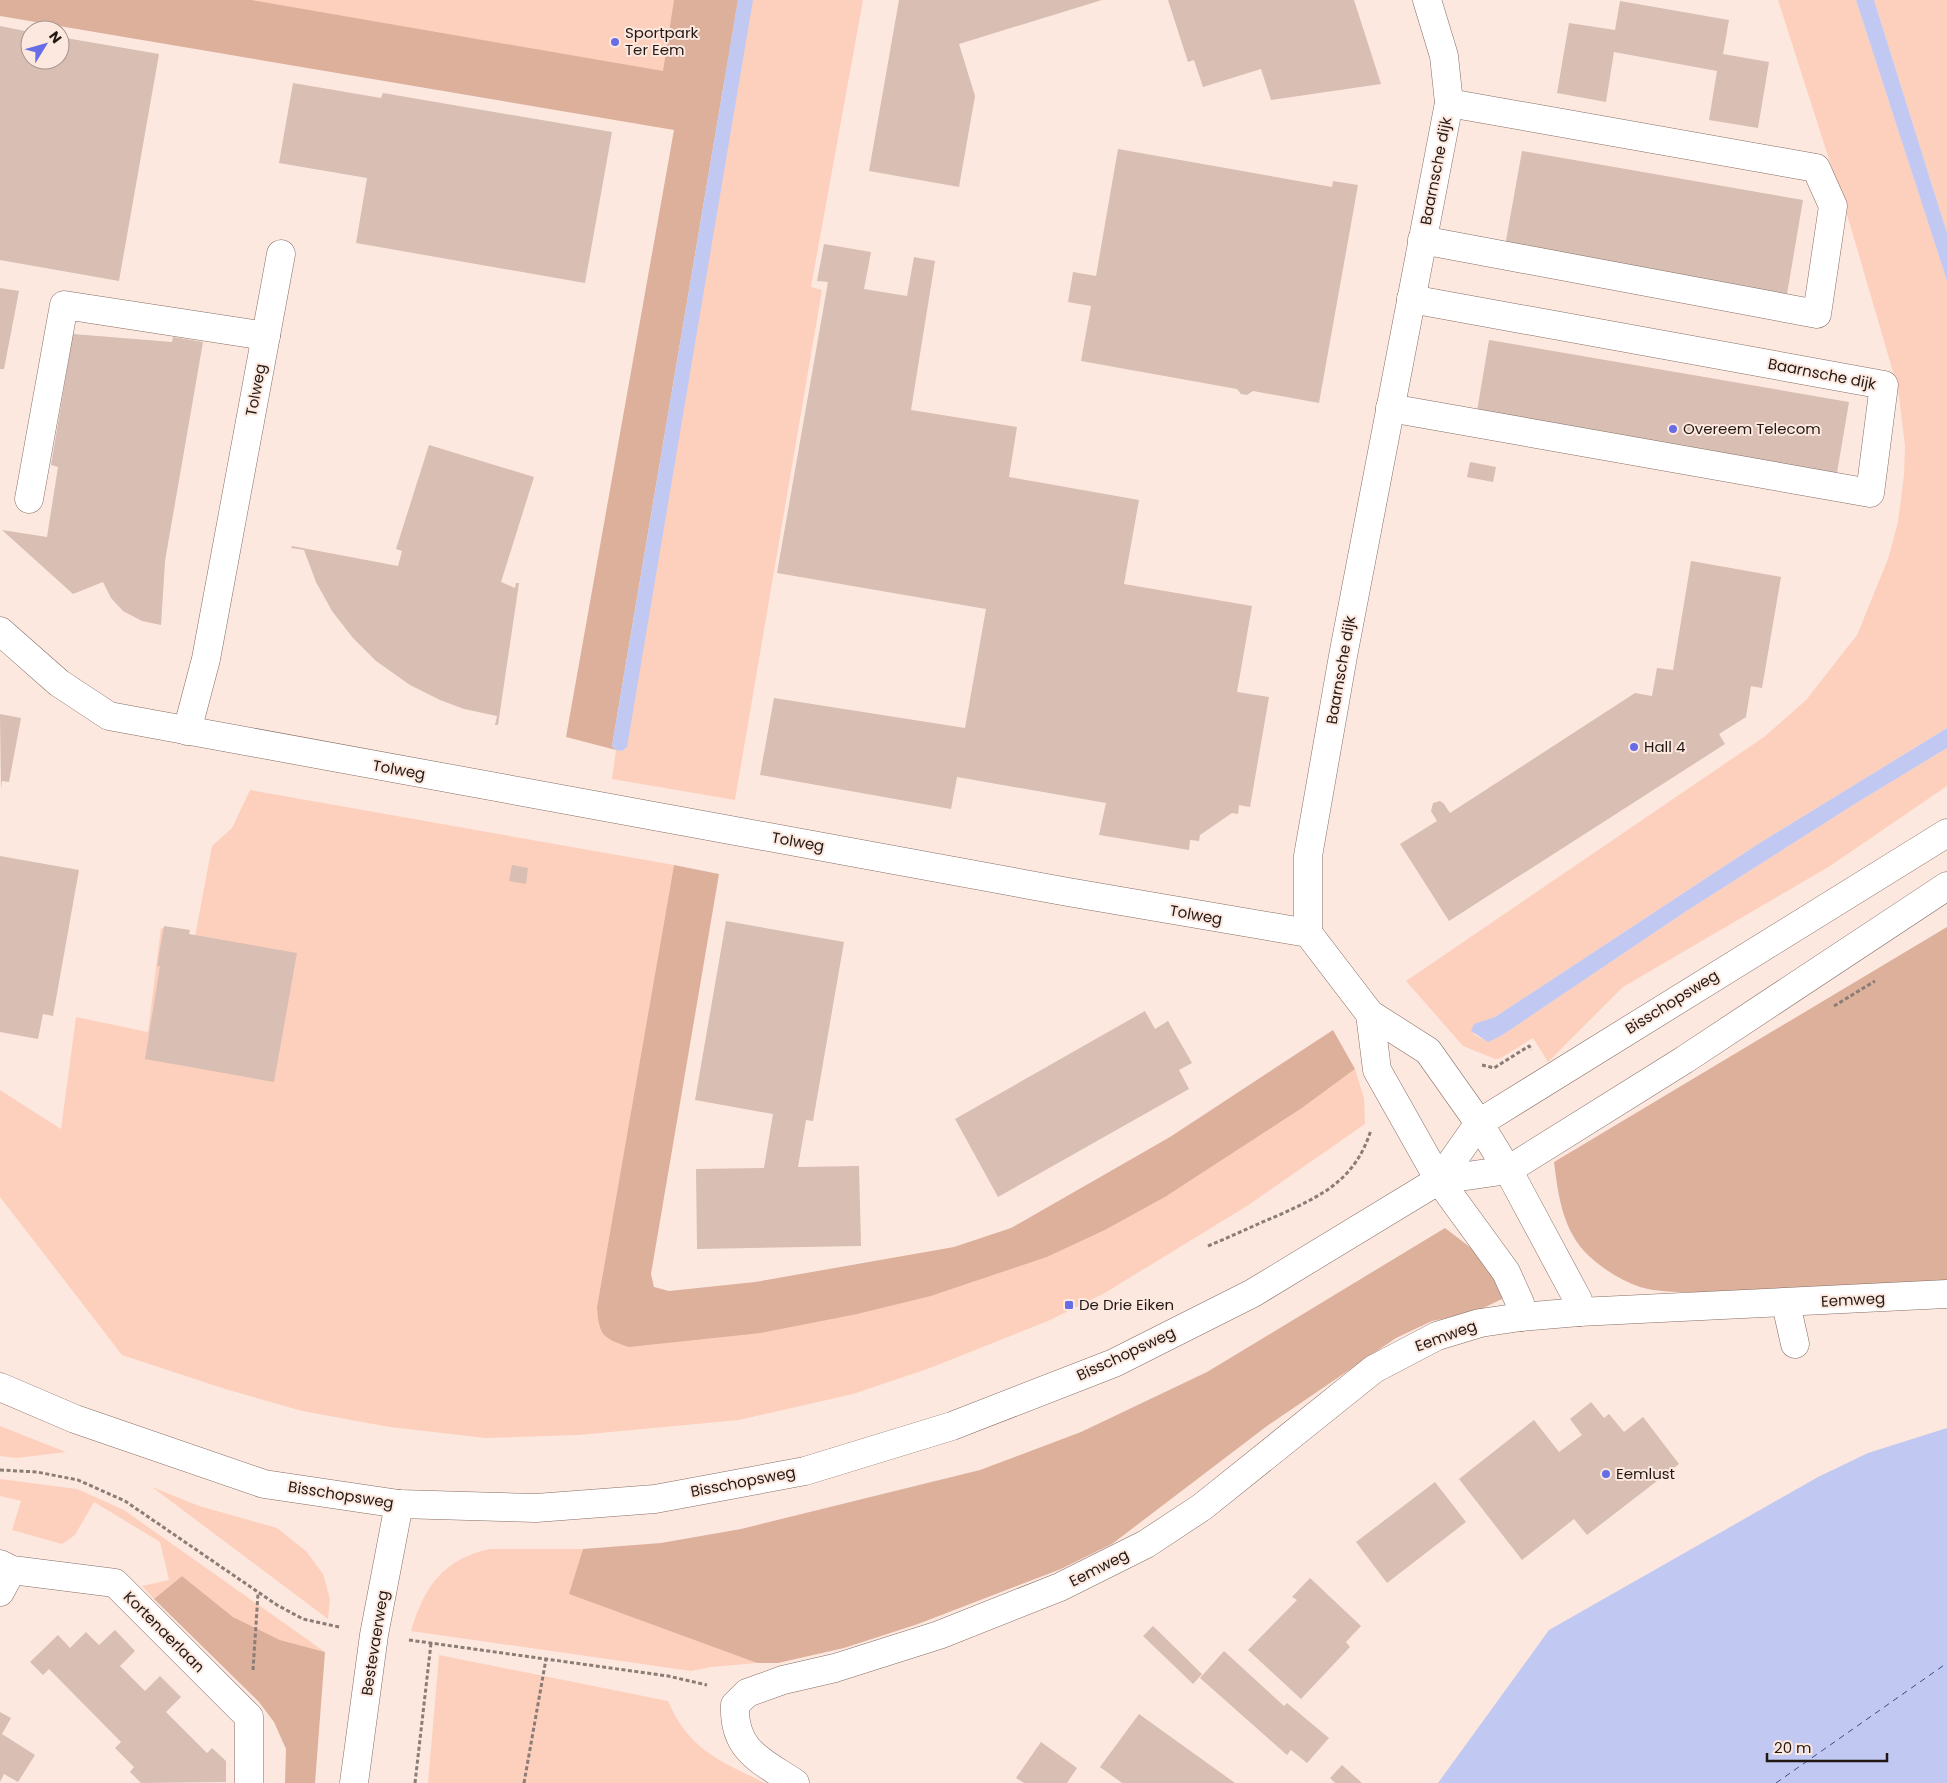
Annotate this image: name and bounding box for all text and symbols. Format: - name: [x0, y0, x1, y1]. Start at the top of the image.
- north arrow: [20, 20, 70, 70]
- place label: Sportpark Ter Eem: [625, 22, 698, 60]
- text: N: [44, 27, 67, 47]
- marker: Sportpark Ter Eem: [609, 36, 621, 48]
- street label: Baarnsche dijk: [1415, 115, 1456, 227]
- street label: Baarnsche dijk: [1766, 353, 1878, 394]
- street label: Tolweg: [240, 362, 271, 418]
- place label: Overeem Telecom: [1683, 418, 1821, 439]
- marker: Overeem Telecom: [1667, 423, 1679, 435]
- street label: Baarnsche dijk: [1321, 614, 1360, 726]
- place label: Hall 4: [1644, 736, 1685, 757]
- marker: Hall 4: [1628, 741, 1640, 753]
- street label: Tolweg: [371, 755, 427, 784]
- street label: Tolweg: [770, 827, 826, 856]
- street label: Tolweg: [1168, 900, 1224, 929]
- street label: Bisschopsweg: [1621, 964, 1722, 1039]
- street label: Eemweg: [1820, 1287, 1886, 1312]
- place label: De Drie Eiken: [1079, 1294, 1174, 1315]
- marker: De Drie Eiken: [1063, 1299, 1075, 1311]
- street label: Eemweg: [1412, 1315, 1480, 1356]
- street label: Bisschopsweg: [1073, 1322, 1179, 1386]
- street label: Bisschopsweg: [689, 1461, 797, 1502]
- place label: Eemlust: [1616, 1463, 1675, 1484]
- marker: Eemlust: [1600, 1468, 1612, 1480]
- street label: Bisschopsweg: [287, 1476, 395, 1513]
- street label: Eemweg: [1065, 1544, 1132, 1591]
- street label: Kortenaerlaan: [119, 1586, 210, 1677]
- street label: Bestevaerweg: [356, 1589, 393, 1697]
- scale bar: [1767, 1730, 1887, 1762]
- text: 20 m: [1774, 1737, 1812, 1758]

